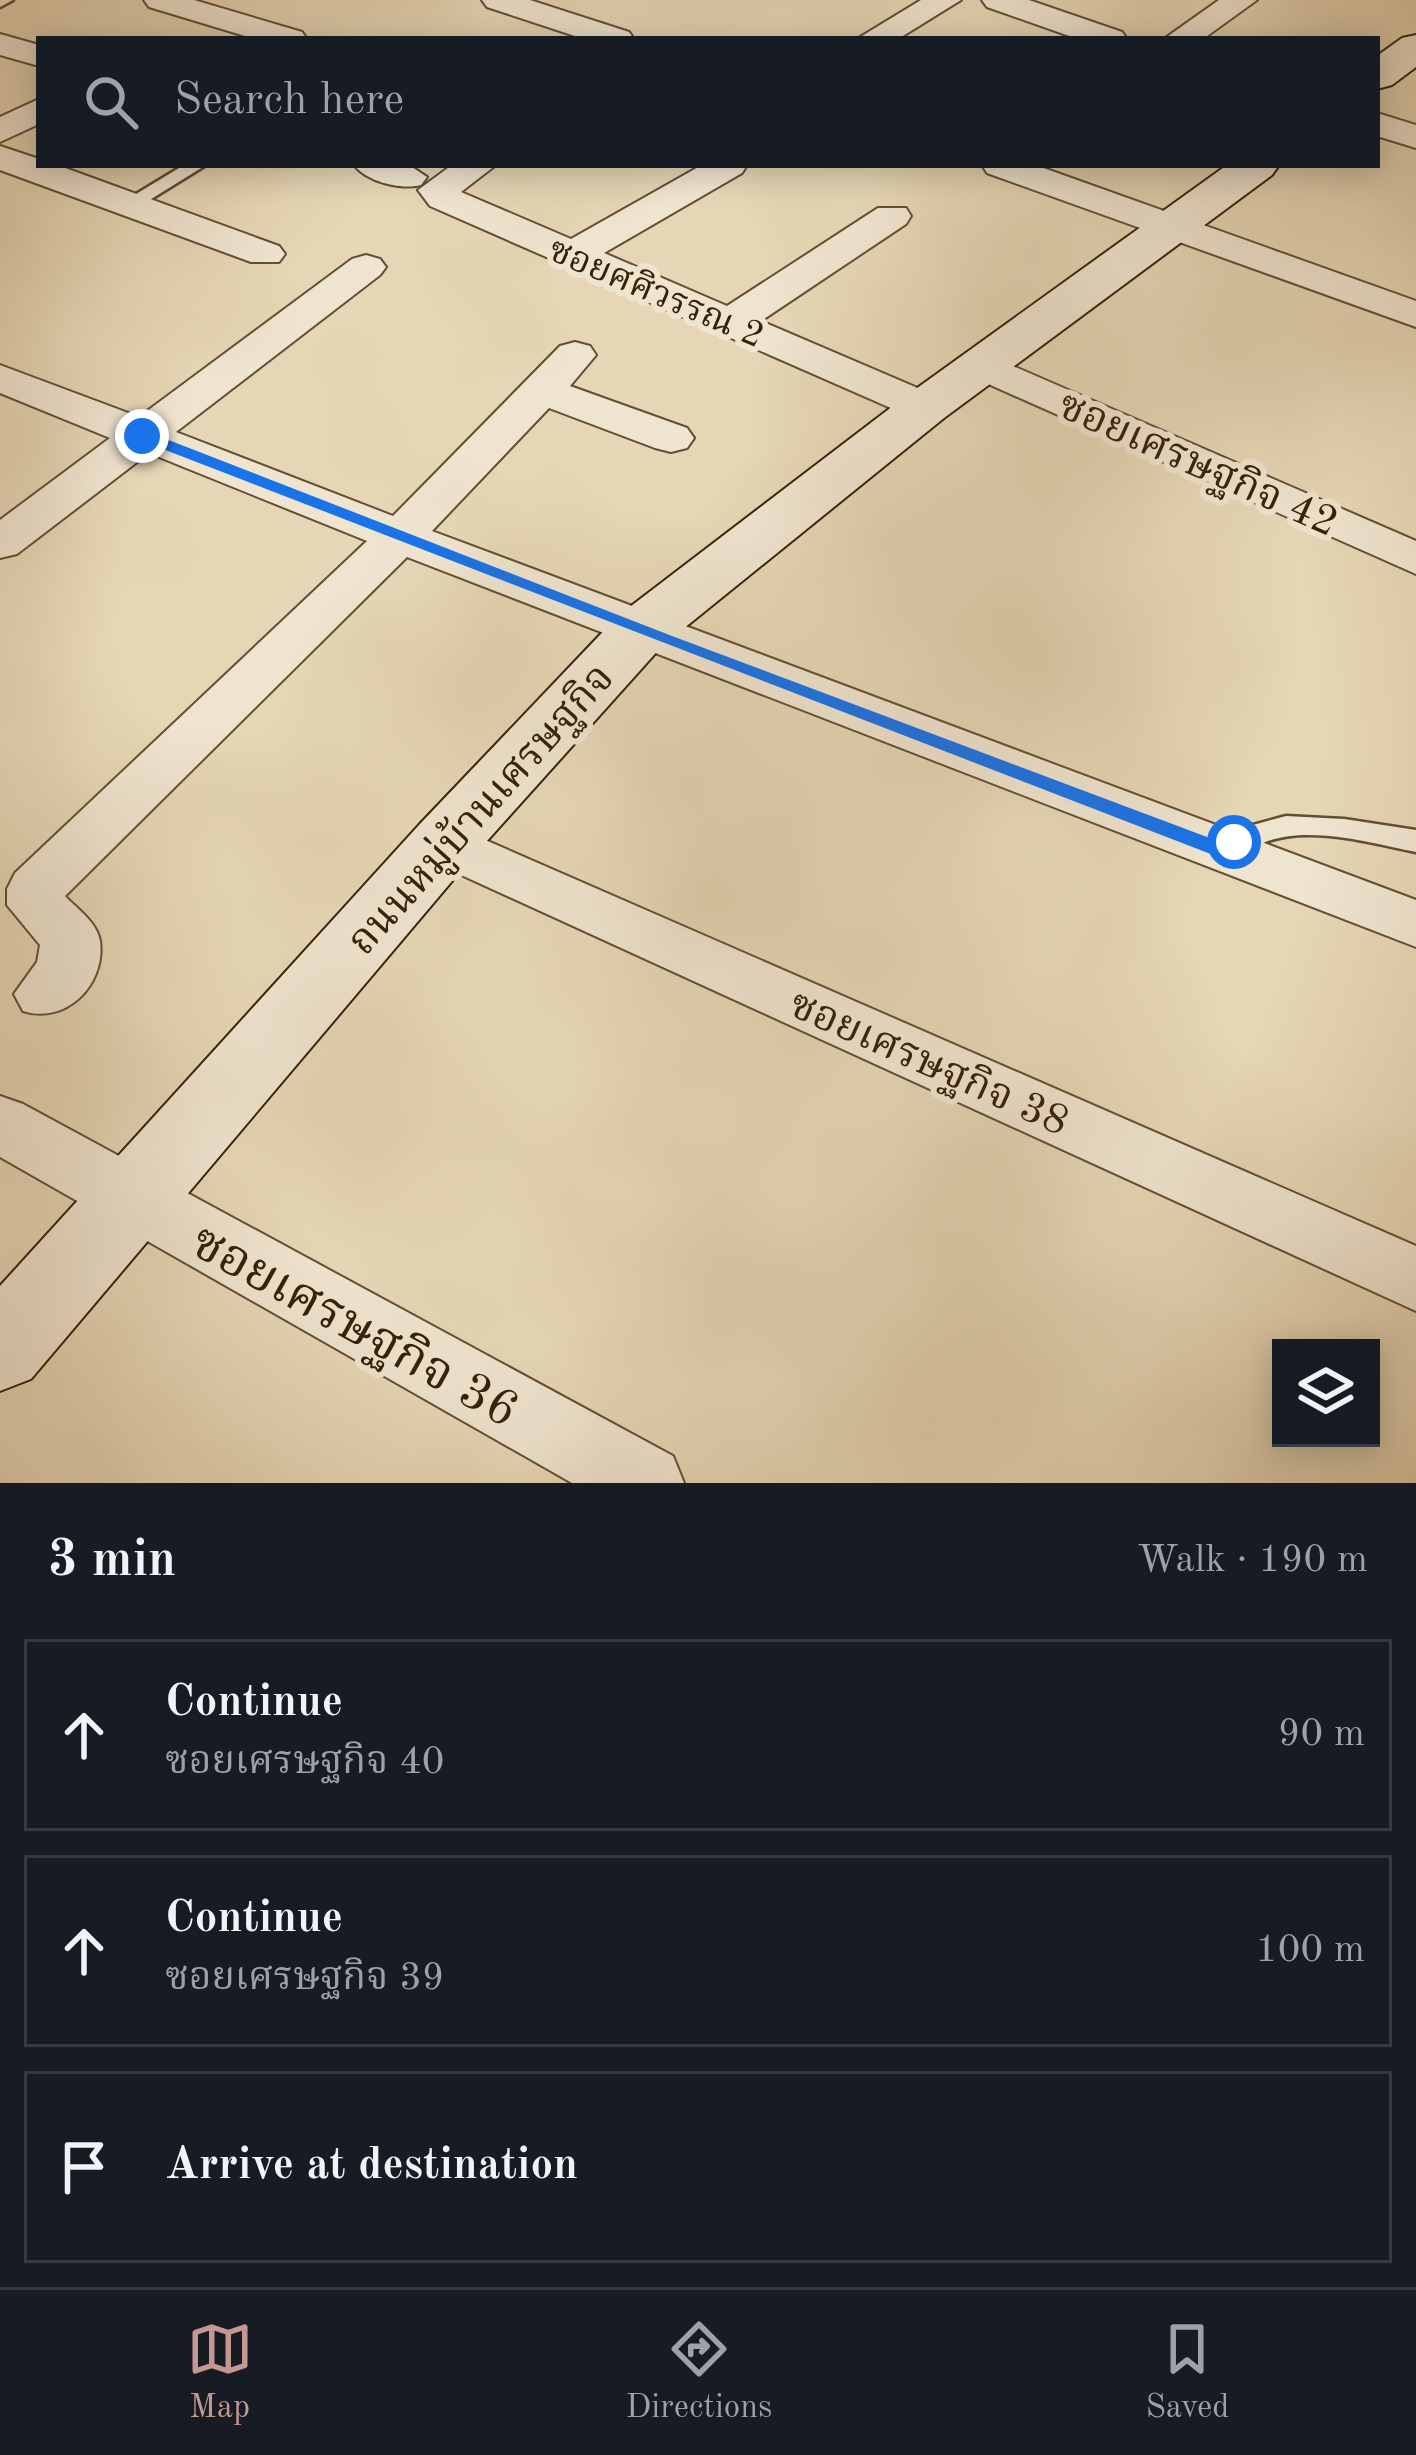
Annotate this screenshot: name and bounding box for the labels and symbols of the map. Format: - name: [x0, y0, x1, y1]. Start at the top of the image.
- street label: ซอยศศิวรรณ 2: [543, 231, 769, 356]
- street label: ซอยเศรษฐกิจ 42: [1051, 383, 1344, 548]
- route end: [115, 409, 169, 463]
- street label: ถนนหมู่บ้านเศรษฐกิจ: [337, 654, 625, 966]
- route start: [1207, 815, 1261, 869]
- street label: ซอยเศรษฐกิจ 38: [782, 982, 1075, 1147]
- street label: ซอยเศรษฐกิจ 36: [181, 1214, 527, 1441]

